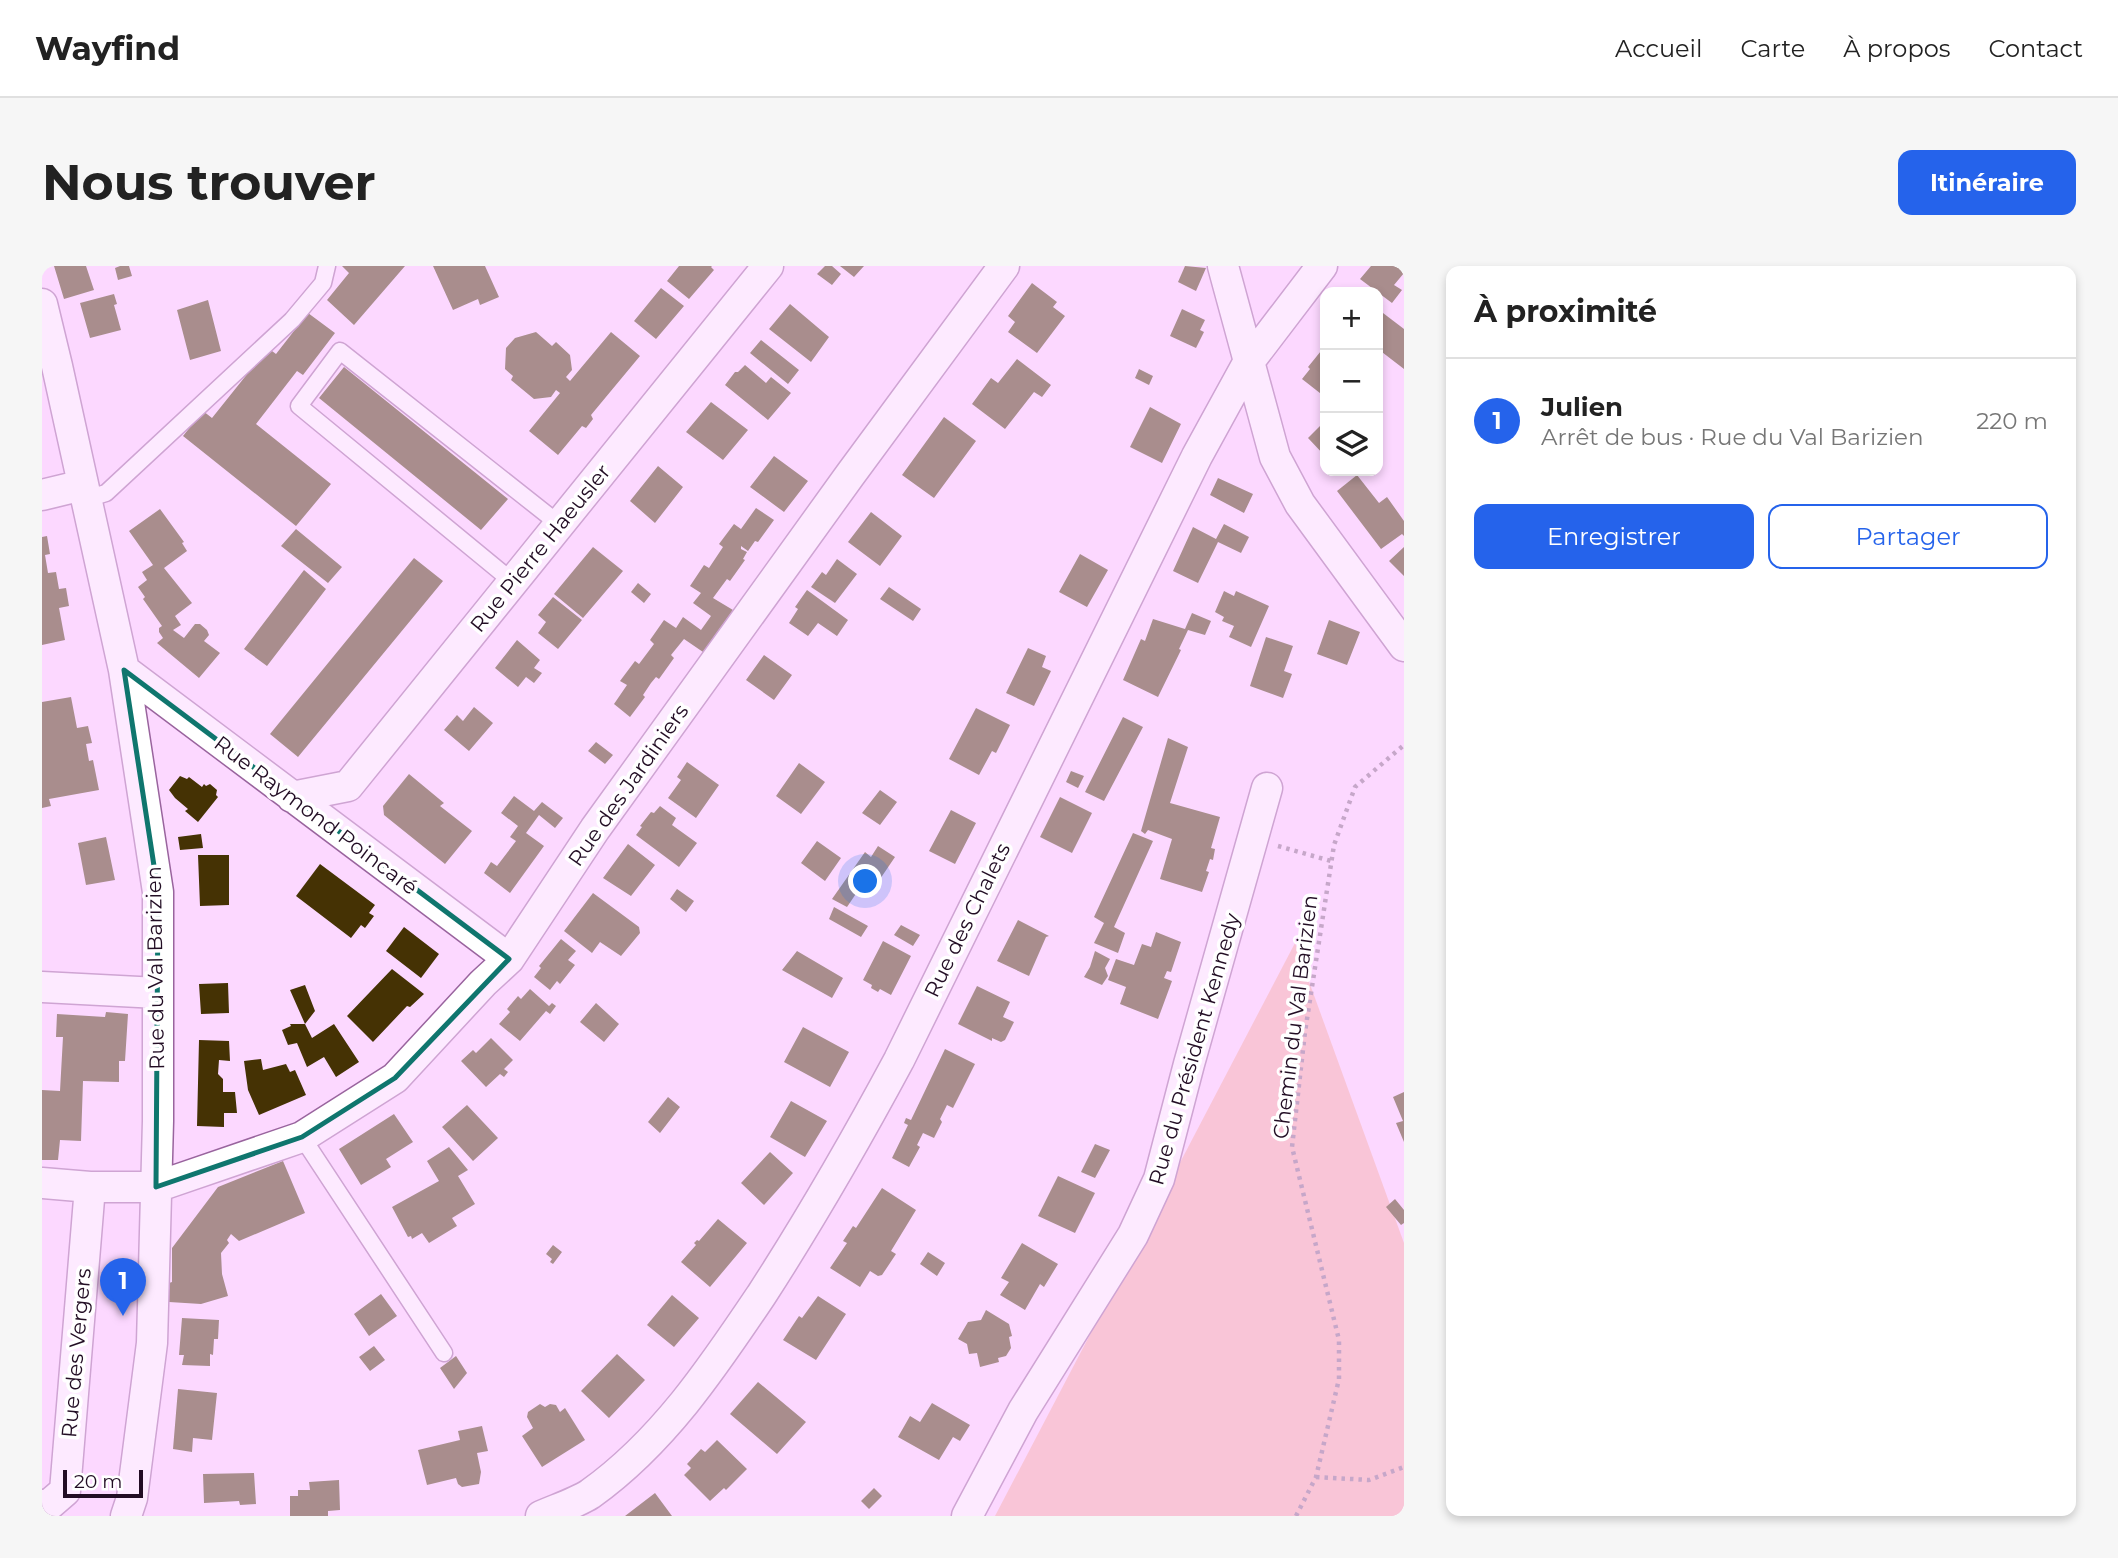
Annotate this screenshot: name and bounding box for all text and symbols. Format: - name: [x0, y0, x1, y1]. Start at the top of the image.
- text: Wayfind: [35, 28, 180, 68]
- text: Accueil: [1615, 34, 1702, 63]
- text: Carte: [1740, 34, 1805, 63]
- text: À propos: [1843, 34, 1950, 63]
- text: Contact: [1988, 34, 2083, 63]
- button: Itinéraire: [1898, 150, 2076, 215]
- text: Nous trouver: [42, 153, 376, 212]
- map controls: [1320, 287, 1383, 476]
- button: +: [1320, 287, 1383, 350]
- text: À proximité: [1474, 293, 1657, 330]
- button: −: [1320, 350, 1383, 413]
- text: Julien: [1541, 391, 1623, 423]
- text: 1: [1492, 407, 1502, 435]
- text: 220 m: [1976, 407, 2048, 435]
- button: layers: [1320, 413, 1383, 476]
- text: Arrêt de bus · Rue du Val Barizien: [1541, 423, 1924, 451]
- street label: Rue Pierre Haeusler: [465, 459, 615, 637]
- button: Enregistrer: [1474, 504, 1754, 569]
- button: Partager: [1768, 504, 2048, 569]
- street label: Rue des Jardiniers: [563, 699, 693, 871]
- street label: Rue Raymond Poincaré: [209, 730, 423, 900]
- street label: Rue des Chalets: [919, 839, 1015, 1001]
- your location: [848, 864, 882, 898]
- street label: Rue du Val Barizien: [141, 866, 169, 1070]
- street label: Chemin du Val Barizien: [1268, 894, 1322, 1140]
- street label: Rue du Président Kennedy: [1143, 910, 1245, 1188]
- pin: 1: [100, 1258, 146, 1316]
- street label: Rue des Vergers: [56, 1267, 96, 1439]
- scale bar: [63, 1467, 144, 1499]
- text: 20 m: [74, 1470, 122, 1493]

